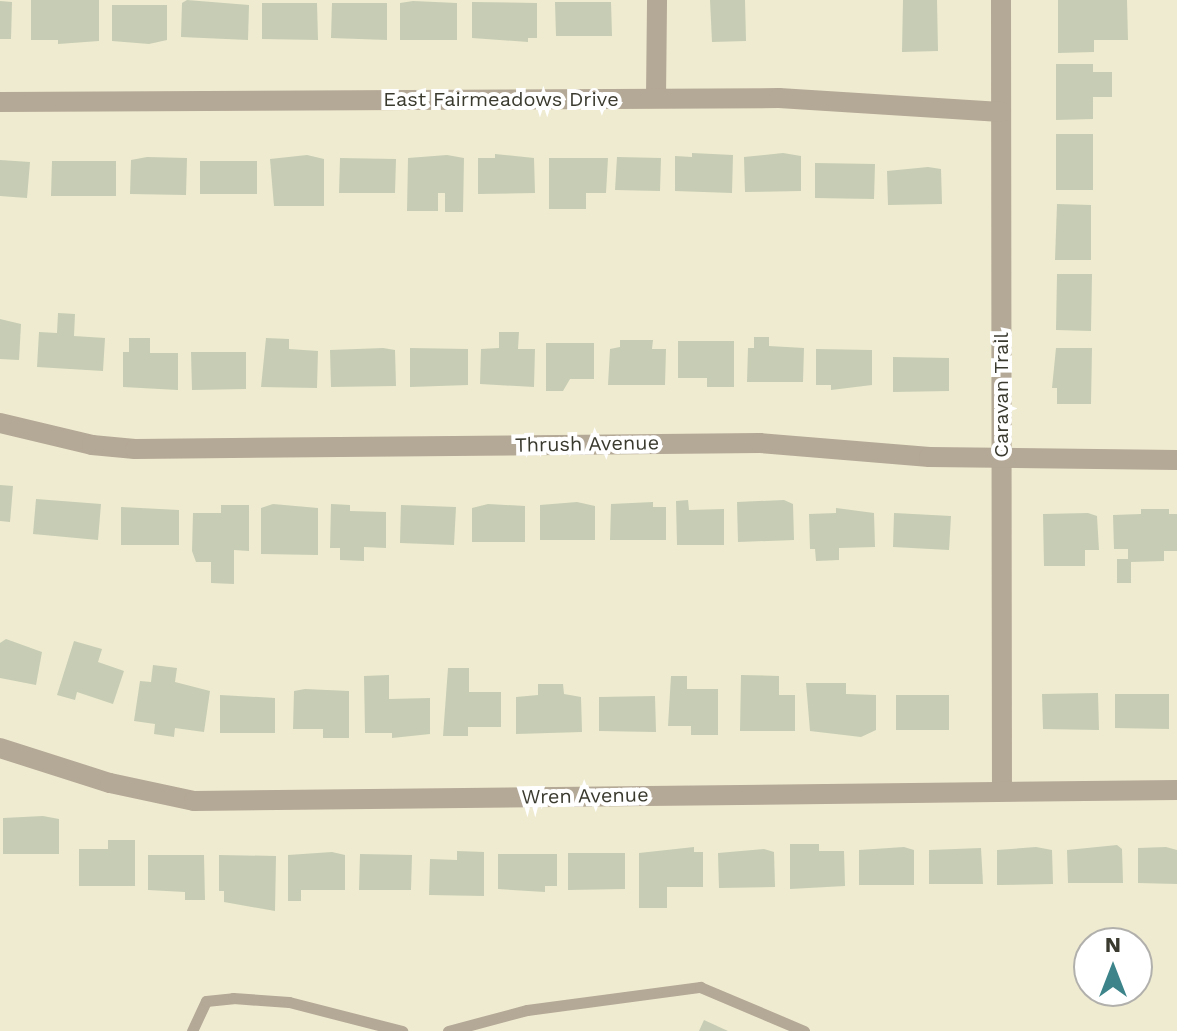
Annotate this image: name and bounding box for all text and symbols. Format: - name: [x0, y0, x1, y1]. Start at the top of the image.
- street label: East Fairmeadows Drive: [383, 87, 619, 111]
- street label: Caravan Trail: [989, 332, 1013, 458]
- street label: Thrush Avenue: [514, 431, 660, 457]
- street label: Wren Avenue: [521, 783, 649, 809]
- north arrow: [1073, 927, 1153, 1007]
- text: N: [1105, 932, 1121, 957]

